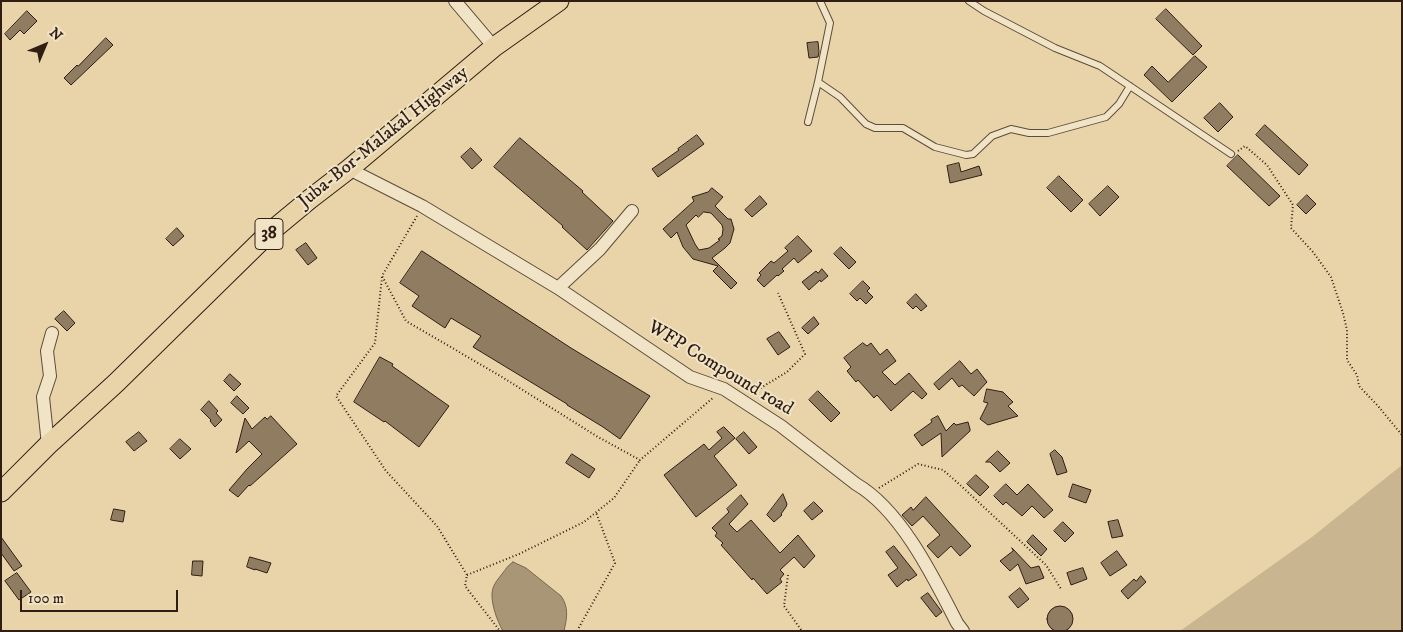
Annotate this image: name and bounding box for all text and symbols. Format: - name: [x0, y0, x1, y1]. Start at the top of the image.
- north arrow: [20, 20, 70, 70]
- text: N: [45, 24, 66, 45]
- street label: Juba-Bor-Malakal Highway: [294, 62, 474, 214]
- road number: 38: [255, 218, 283, 250]
- street label: WFP Compound road: [643, 317, 797, 421]
- scale bar: [22, 580, 180, 612]
- text: 100 m: [28, 589, 64, 608]

